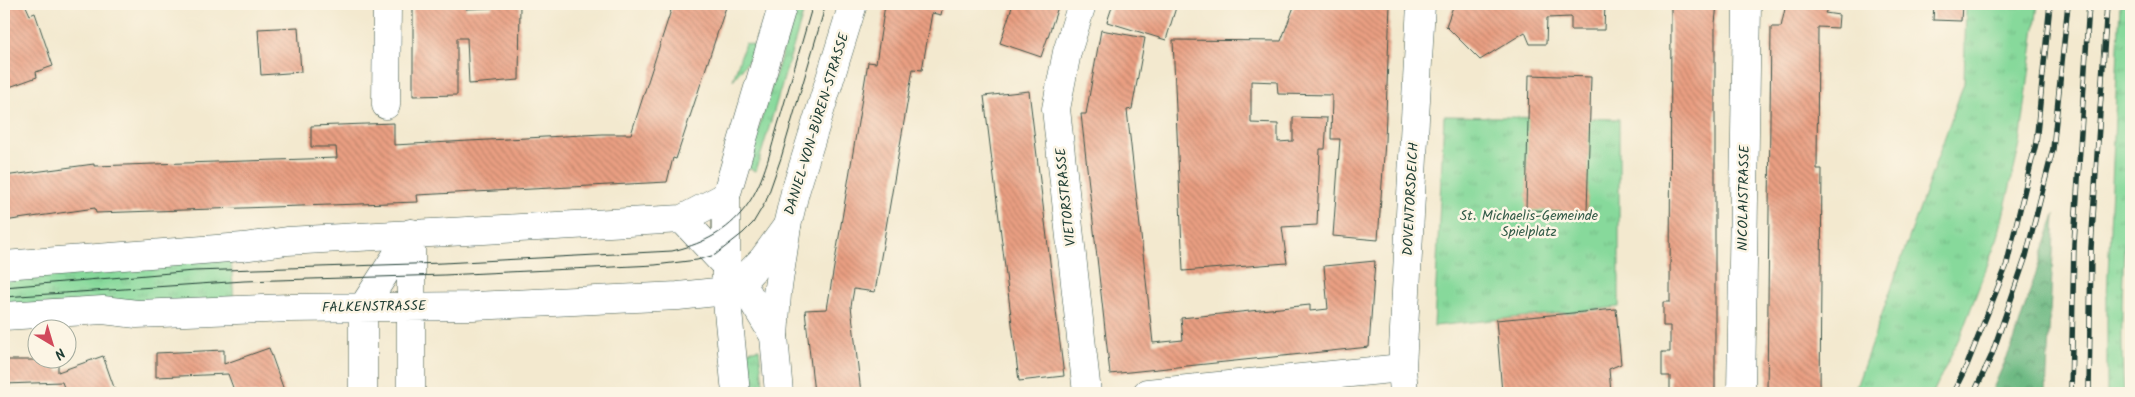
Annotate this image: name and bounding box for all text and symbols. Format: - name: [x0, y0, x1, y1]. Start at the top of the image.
- street label: DANIEL-VON-BÜREN-STRASSE: [779, 29, 855, 218]
- street label: DOVENTORSDEICH: [1397, 142, 1425, 256]
- street label: NICOLAISTRASSE: [1732, 144, 1756, 251]
- street label: VIETORSTRASSE: [1050, 146, 1082, 247]
- park label: St. Michaelis-Gemeinde Spielplatz: [1460, 205, 1599, 243]
- street label: FALKENSTRASSE: [322, 295, 427, 319]
- north arrow: [28, 320, 78, 370]
- text: N: [49, 342, 70, 365]

